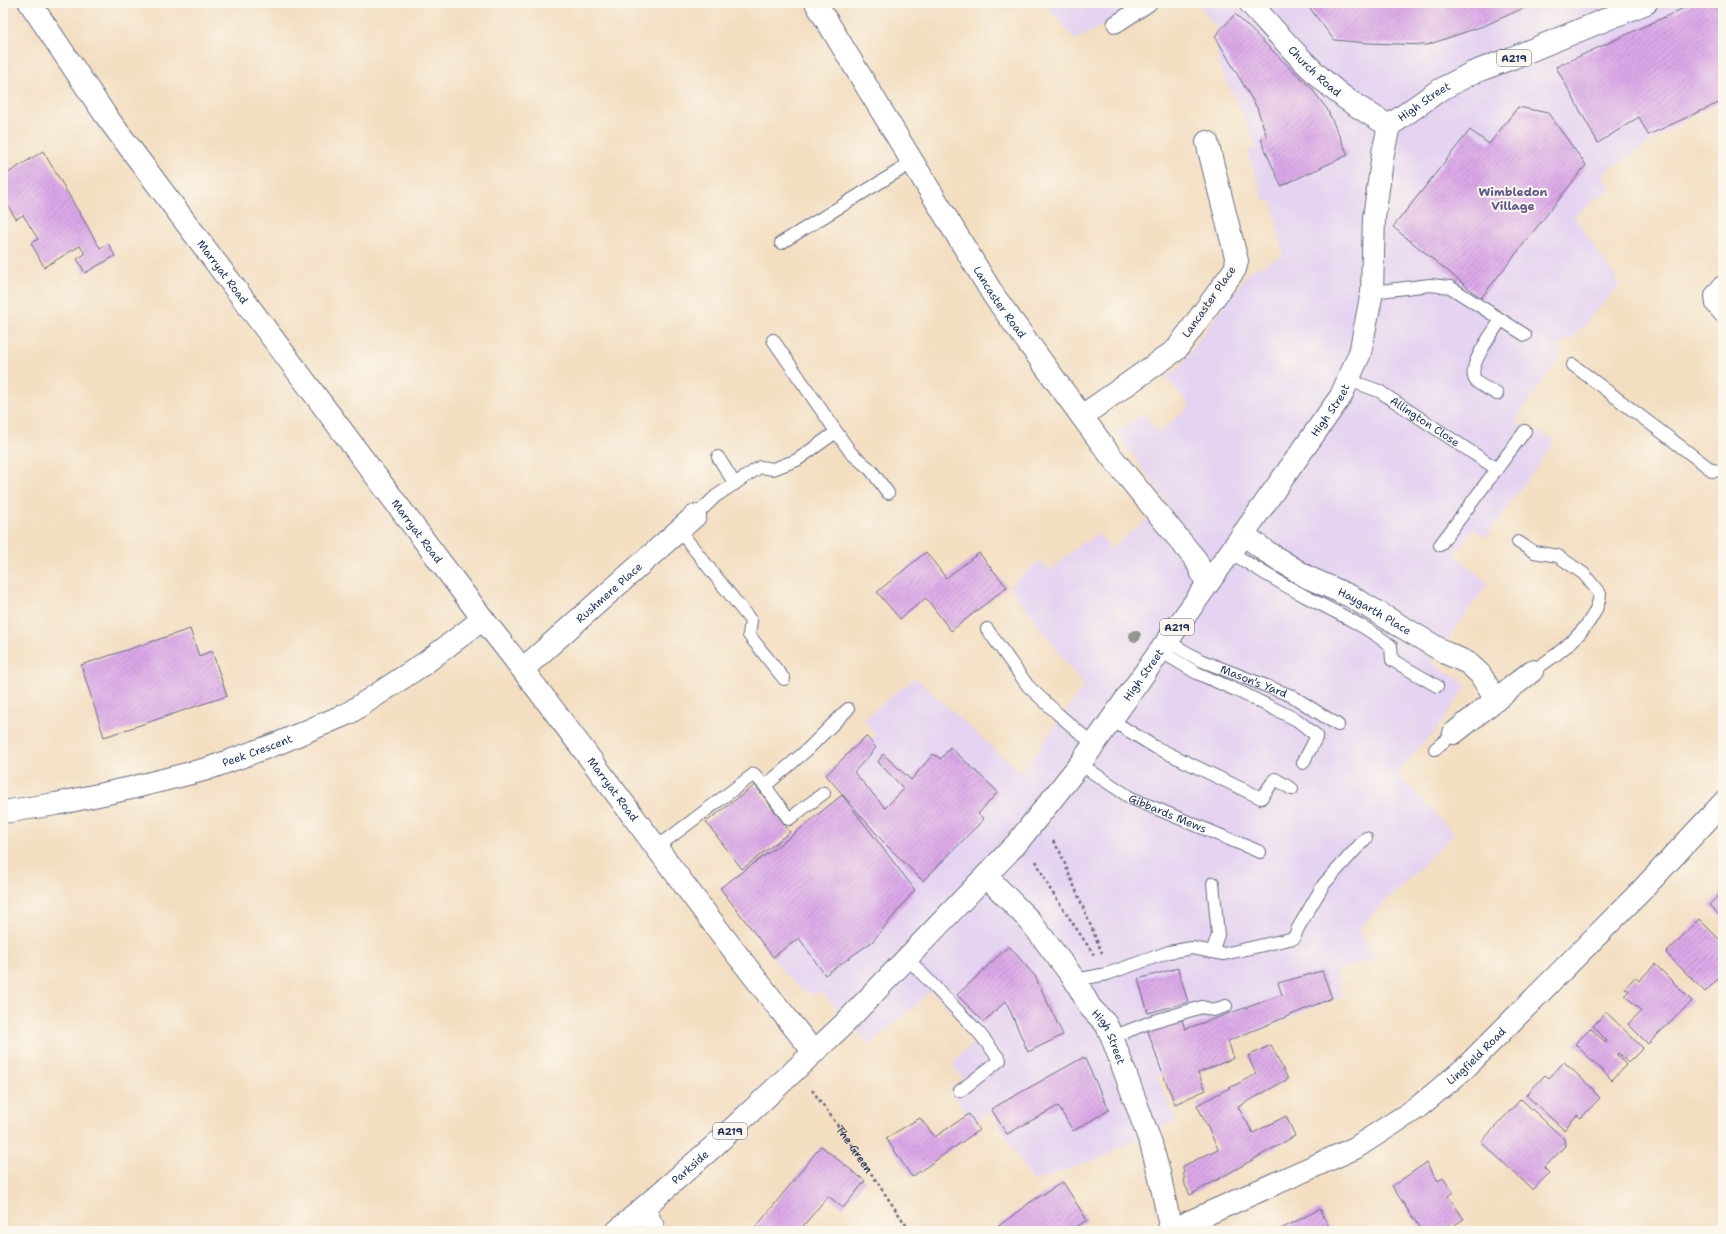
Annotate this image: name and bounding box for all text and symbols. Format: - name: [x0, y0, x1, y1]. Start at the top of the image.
- street label: Church Road: [1285, 42, 1344, 100]
- road number: A219: [1497, 50, 1531, 66]
- street label: High Street: [1395, 78, 1453, 125]
- district label: Wimbledon Village: [1479, 184, 1547, 214]
- street label: Marryat Road: [194, 237, 252, 307]
- street label: Lancaster Road: [970, 263, 1030, 341]
- street label: Lancaster Place: [1179, 263, 1239, 341]
- street label: High Street: [1307, 381, 1353, 440]
- street label: Allington Close: [1387, 393, 1463, 450]
- street label: Marryat Road: [388, 496, 446, 566]
- street label: Rushmere Place: [573, 559, 645, 626]
- street label: Haygarth Place: [1336, 584, 1414, 638]
- road number: A219: [1160, 619, 1194, 635]
- street label: High Street: [1120, 646, 1167, 704]
- street label: Mason's Yard: [1218, 661, 1290, 701]
- street label: Peek Crescent: [220, 731, 295, 770]
- street label: Marryat Road: [584, 754, 642, 824]
- street label: Gibbards Mews: [1126, 790, 1209, 836]
- street label: High Street: [1088, 1006, 1129, 1067]
- street label: Lingfield Road: [1443, 1024, 1509, 1088]
- street label: The Green: [833, 1122, 877, 1176]
- road number: A219: [713, 1123, 747, 1139]
- street label: Parkside: [668, 1147, 712, 1187]

